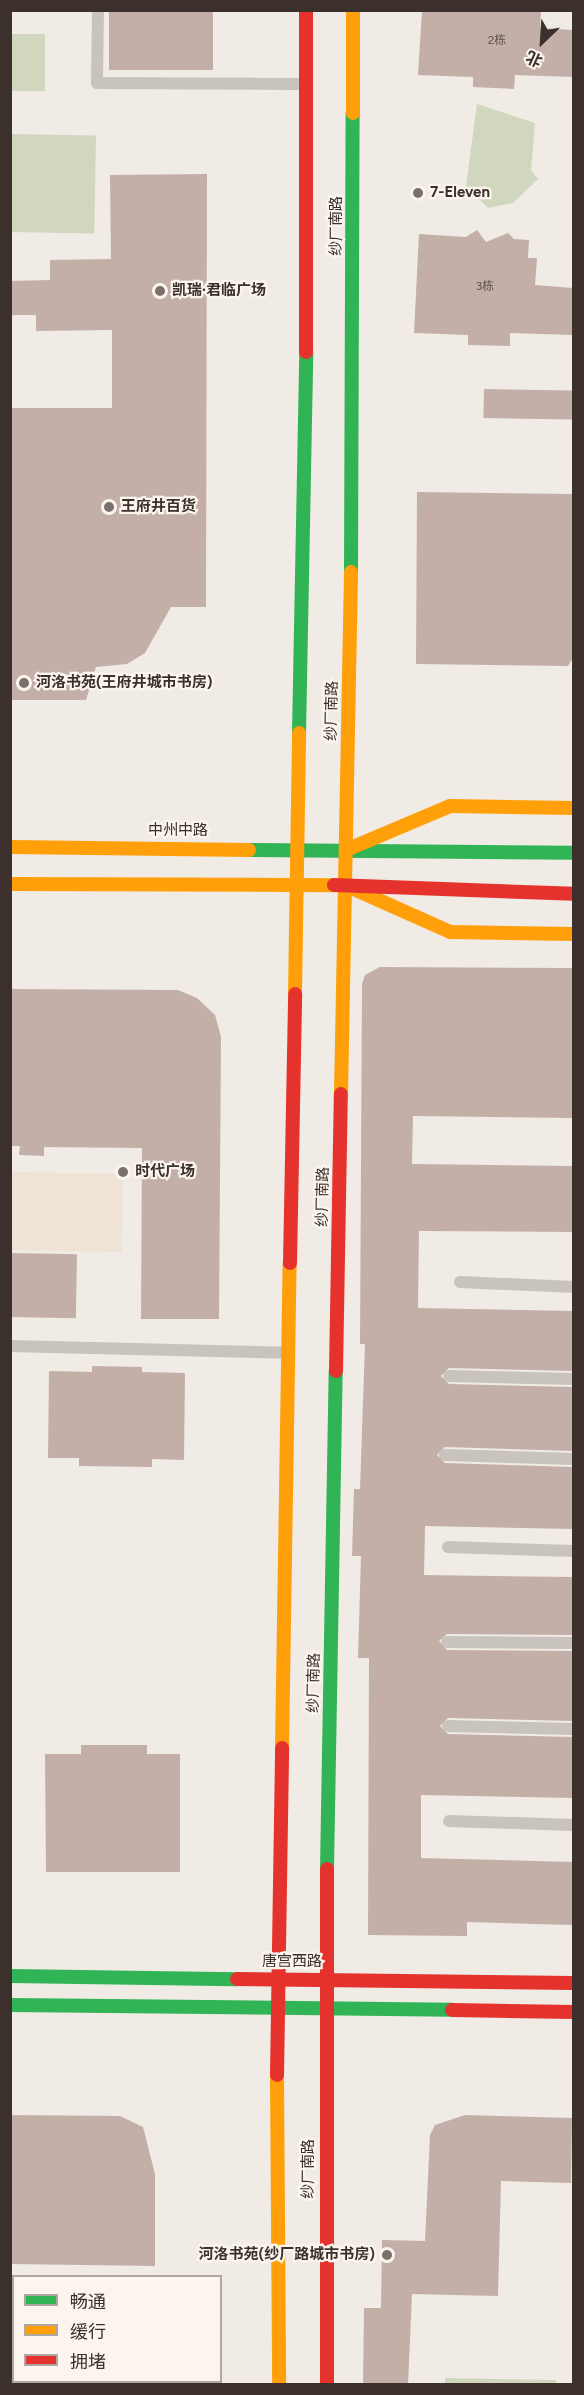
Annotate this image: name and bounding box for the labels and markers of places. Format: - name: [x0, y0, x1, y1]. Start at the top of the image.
- place label: 7-Eleven: [430, 184, 490, 202]
- marker: 7-Eleven: [411, 186, 425, 200]
- place label: 凯瑞·君临广场: [172, 282, 266, 300]
- marker: 凯瑞·君临广场: [153, 284, 167, 298]
- place label: 王府井百货: [121, 498, 196, 516]
- marker: 王府井百货: [102, 500, 116, 514]
- place label: 河洛书苑(王府井城市书房): [36, 674, 212, 692]
- marker: 河洛书苑(王府井城市书房): [17, 676, 31, 690]
- place label: 时代广场: [135, 1163, 195, 1181]
- marker: 时代广场: [116, 1165, 130, 1179]
- place label: 河洛书苑(纱厂路城市书房): [199, 2246, 375, 2264]
- marker: 河洛书苑(纱厂路城市书房): [380, 2248, 394, 2262]

